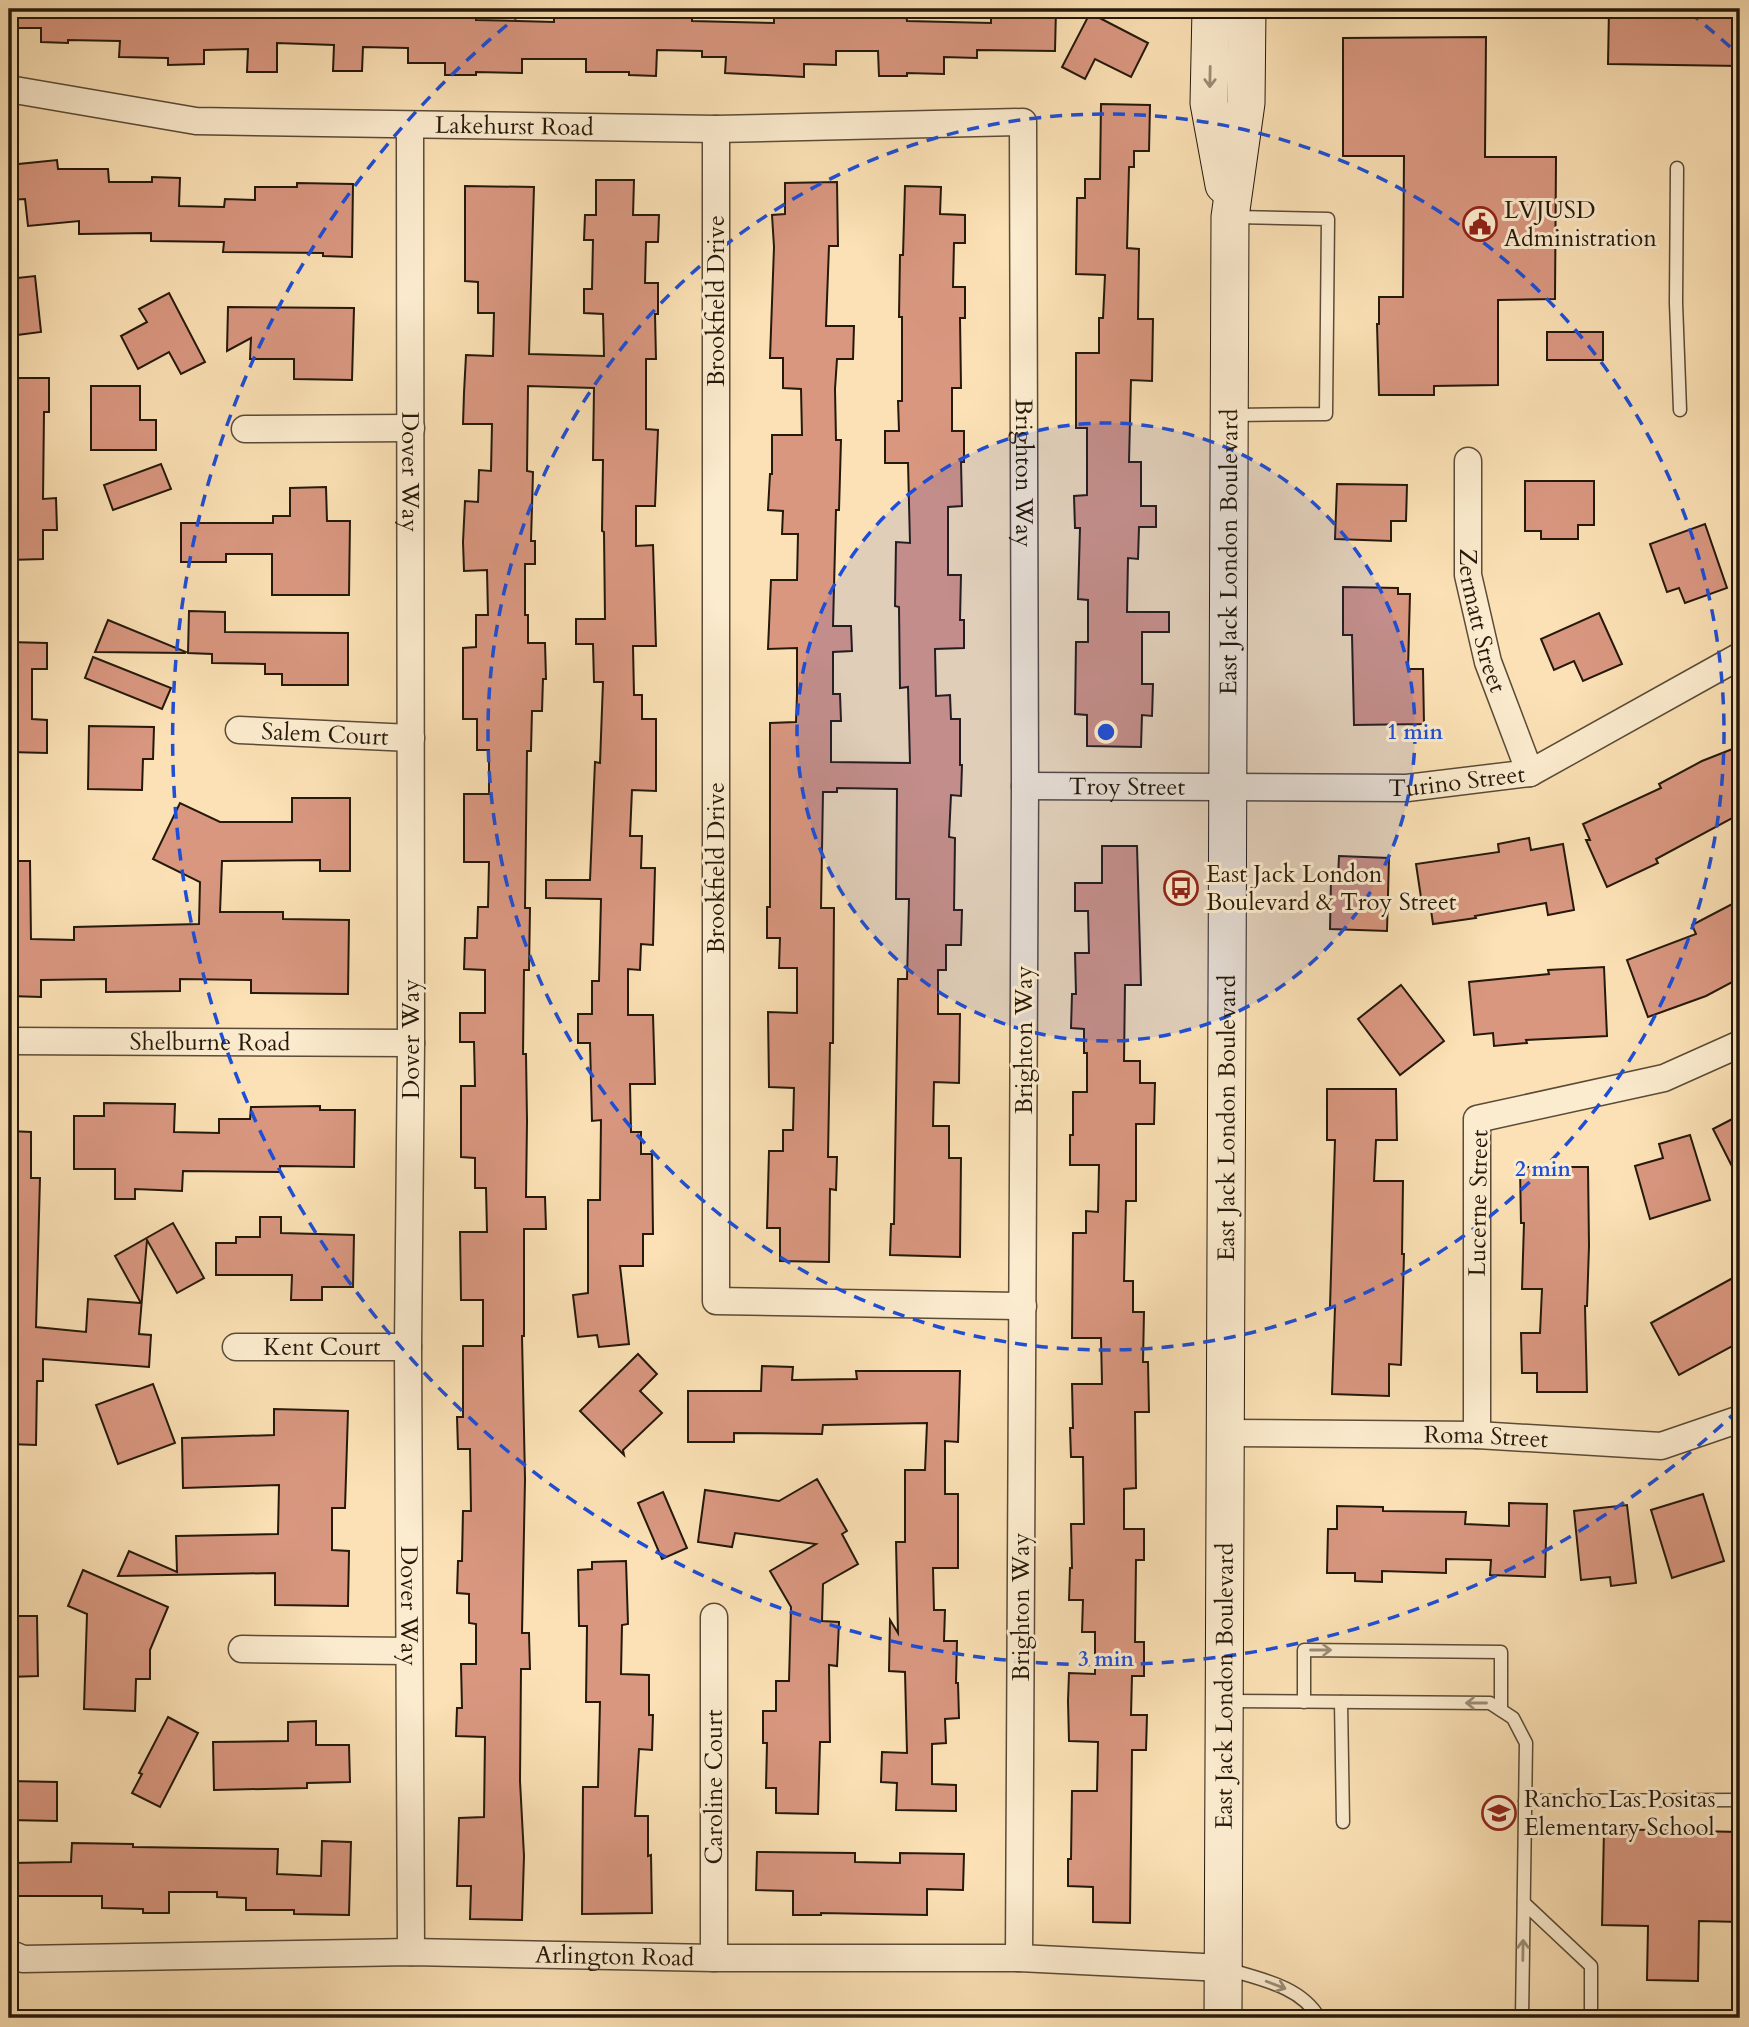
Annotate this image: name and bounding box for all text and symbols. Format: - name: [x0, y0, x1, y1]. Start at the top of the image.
- one-way arrow: [1203, 65, 1217, 88]
- street label: Lakehurst Road: [435, 109, 594, 144]
- place label: LVJUSD Administration: [1504, 194, 1657, 255]
- public building icon: LVJUSD Administration: [1461, 205, 1499, 243]
- street label: Brookfield Drive: [700, 215, 733, 387]
- street label: Brighton Way: [1007, 399, 1040, 548]
- street label: East Jack London Boulevard: [1212, 408, 1246, 695]
- street label: Dover Way: [393, 412, 426, 532]
- street label: Zermatt Street: [1451, 549, 1514, 698]
- street label: Salem Court: [261, 715, 390, 754]
- text: 1 min: [1387, 718, 1443, 747]
- centre of rings: [1094, 720, 1118, 744]
- street label: Turino Street: [1388, 758, 1527, 805]
- street label: Troy Street: [1069, 770, 1186, 804]
- street label: Brookfield Drive: [700, 782, 733, 954]
- place label: East Jack London Boulevard & Troy Street: [1206, 858, 1457, 919]
- bus stop icon: East Jack London Boulevard & Troy Street: [1162, 869, 1200, 907]
- street label: Brighton Way: [1008, 965, 1041, 1114]
- street label: East Jack London Boulevard: [1210, 974, 1244, 1261]
- street label: Dover Way: [395, 979, 428, 1099]
- street label: Shelburne Road: [129, 1026, 291, 1059]
- street label: Lucerne Street: [1461, 1129, 1496, 1277]
- text: 2 min: [1515, 1155, 1571, 1184]
- street label: Kent Court: [263, 1331, 381, 1364]
- street label: Roma Street: [1424, 1419, 1549, 1456]
- street label: Brighton Way: [1005, 1532, 1038, 1681]
- street label: East Jack London Boulevard: [1208, 1542, 1242, 1829]
- street label: Dover Way: [392, 1546, 426, 1667]
- one-way arrow: [1309, 1644, 1332, 1657]
- text: 3 min: [1078, 1645, 1134, 1674]
- one-way arrow: [1465, 1696, 1488, 1710]
- street label: Caroline Court: [698, 1709, 731, 1865]
- place label: Rancho Las Positas Elementary School: [1524, 1783, 1715, 1844]
- school or university icon: Rancho Las Positas Elementary School: [1480, 1794, 1518, 1832]
- street label: Arlington Road: [535, 1938, 695, 1975]
- one-way arrow: [1516, 1939, 1530, 1962]
- one-way arrow: [1265, 1980, 1287, 1992]

